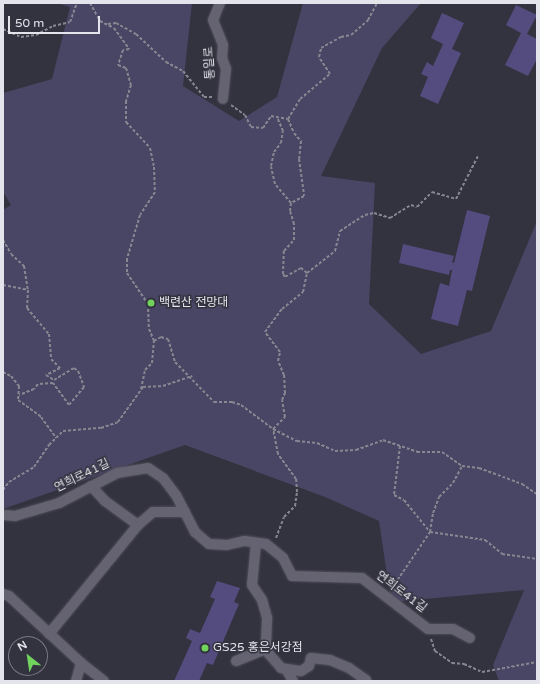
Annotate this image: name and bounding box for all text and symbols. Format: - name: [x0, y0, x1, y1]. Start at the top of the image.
- scale bar: [10, 8, 102, 34]
- text: 50 m: [15, 16, 44, 30]
- street label: 통일로: [202, 46, 218, 80]
- place label: 백련산 전망대: [159, 296, 228, 310]
- marker: 백련산 전망대: [146, 298, 156, 308]
- street label: 연희로41길: [52, 457, 112, 495]
- street label: 연희로41길: [373, 568, 429, 616]
- north arrow: [8, 636, 48, 676]
- text: N: [15, 638, 29, 654]
- place label: GS25 홍은서강점: [213, 641, 303, 655]
- marker: GS25 홍은서강점: [200, 643, 210, 653]

